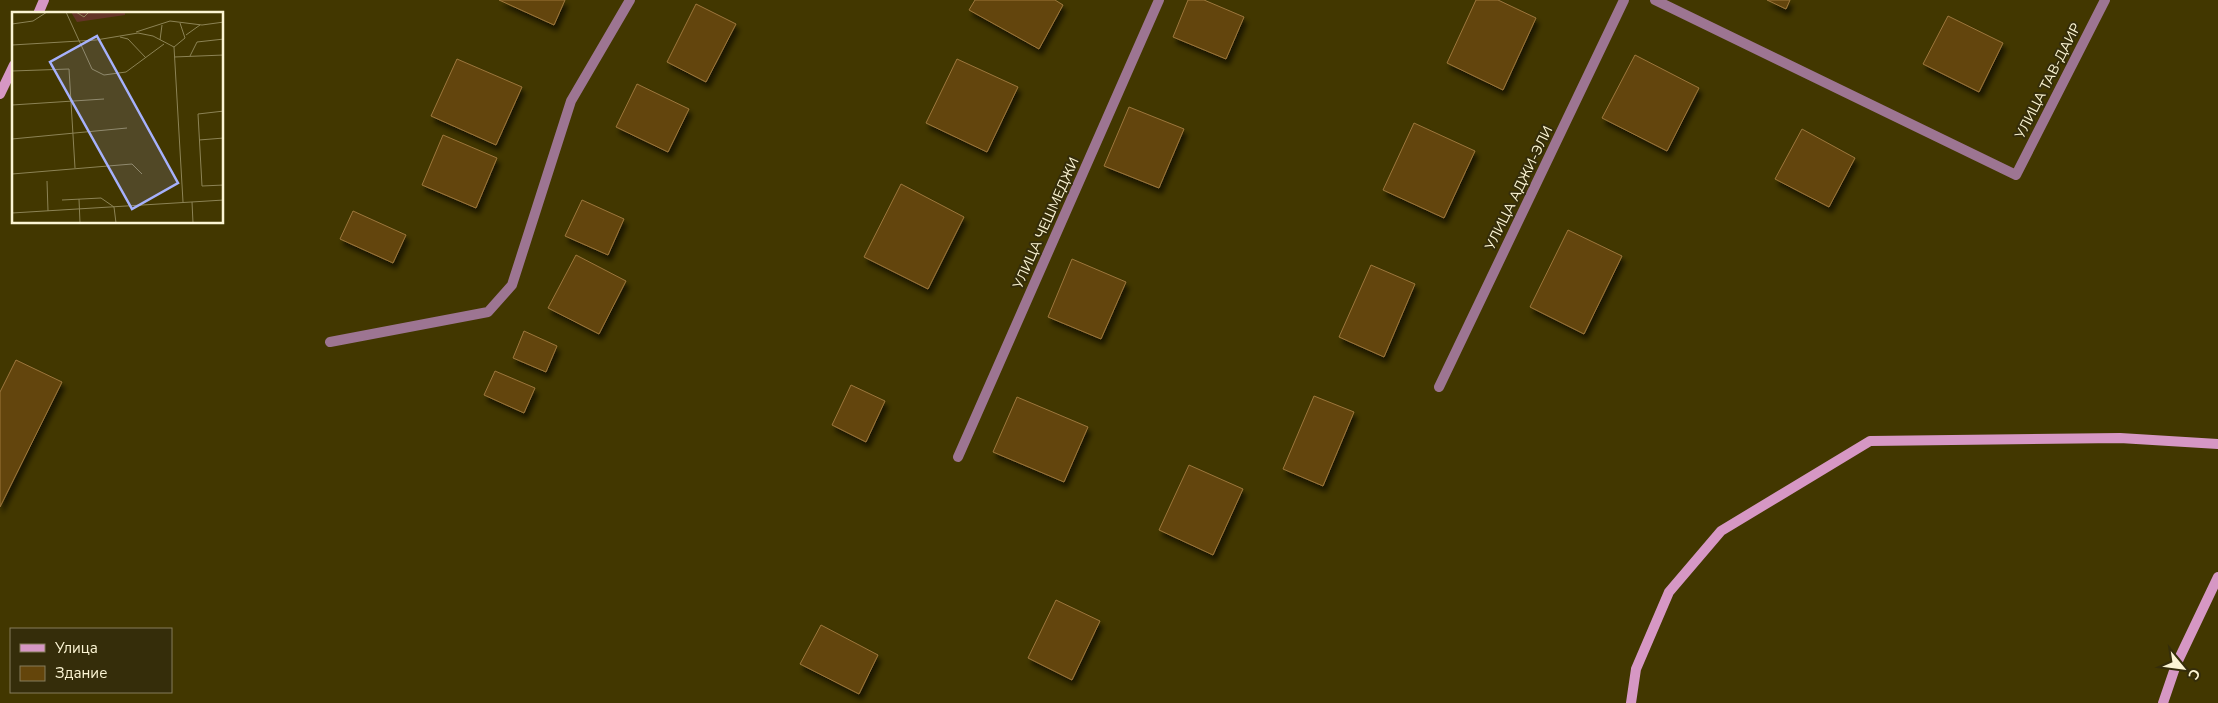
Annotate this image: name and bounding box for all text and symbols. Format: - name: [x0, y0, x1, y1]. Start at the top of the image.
- inset map: [12, 12, 224, 224]
- street label: УЛИЦА ТАВ-ДАИР: [2010, 20, 2085, 143]
- street label: УЛИЦА АДЖИ-ЭЛИ: [1480, 123, 1557, 254]
- street label: УЛИЦА ЧЕШМЕДЖИ: [1008, 154, 1084, 293]
- legend: [10, 628, 172, 693]
- text: Улица: [54, 638, 98, 658]
- north arrow: [2158, 643, 2208, 693]
- text: Здание: [55, 663, 107, 683]
- text: С: [2183, 665, 2205, 683]

